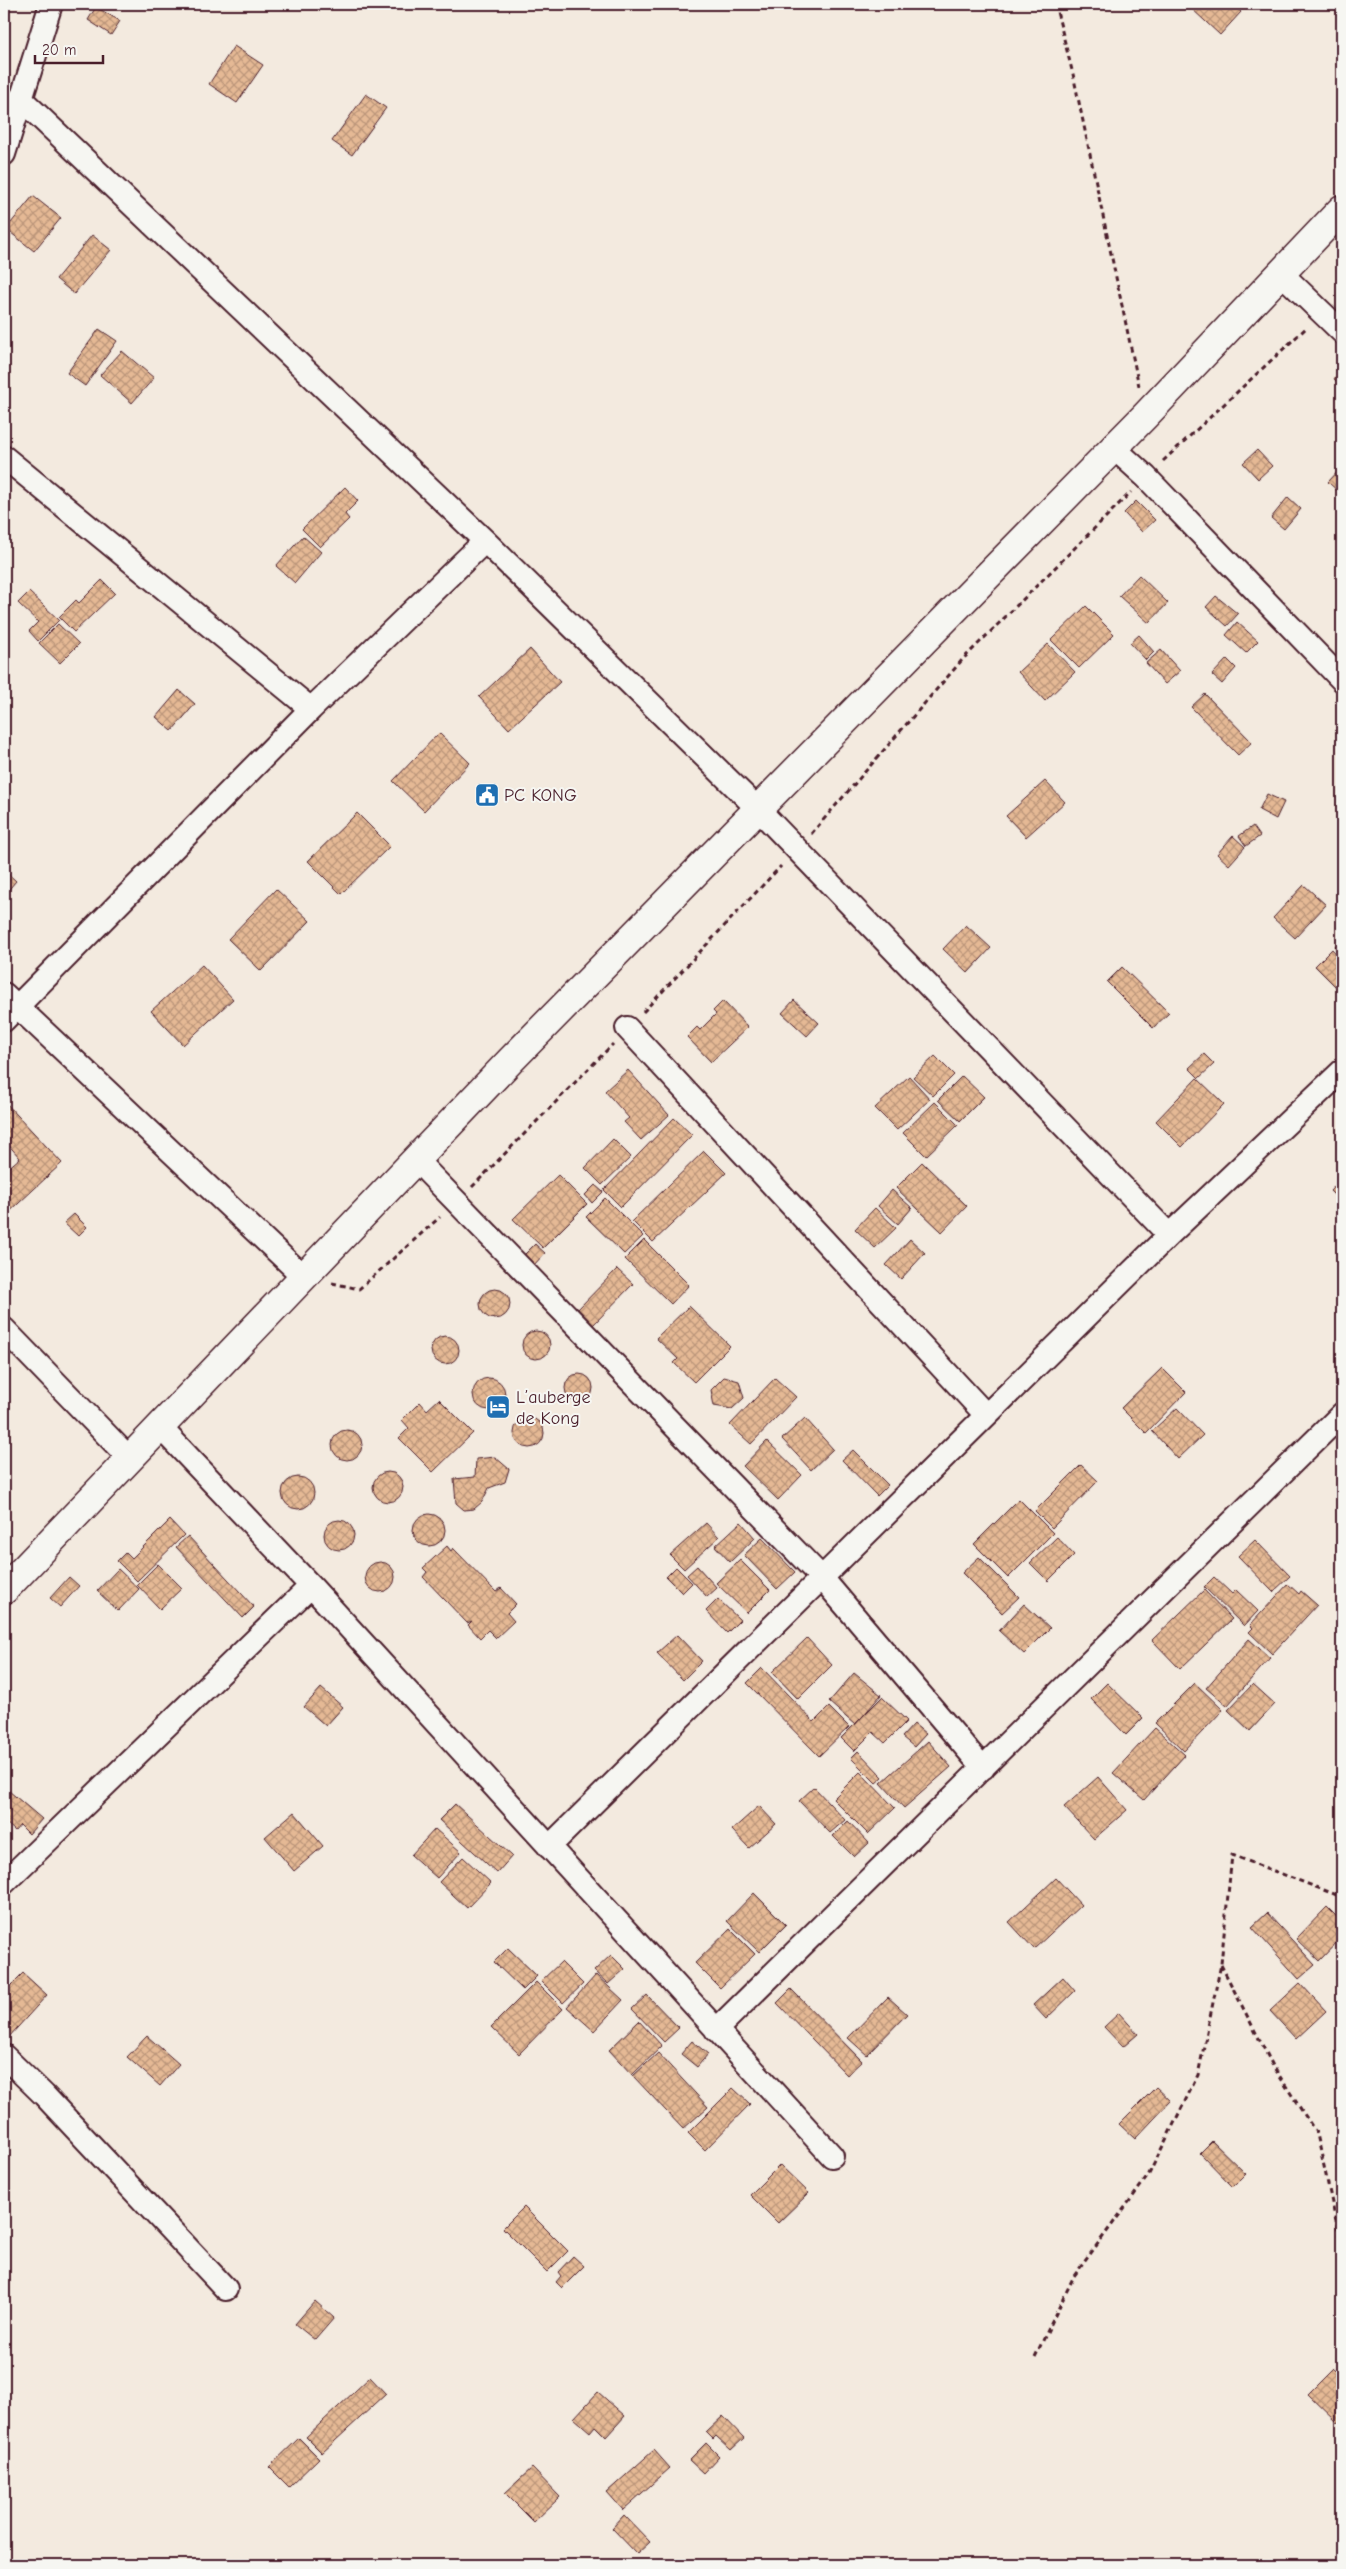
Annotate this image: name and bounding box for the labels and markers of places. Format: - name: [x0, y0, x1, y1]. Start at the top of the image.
- public building icon: PC KONG: [474, 782, 500, 808]
- place label: PC KONG: [504, 785, 577, 806]
- place label: L’auberge de Kong: [516, 1387, 591, 1429]
- hotel icon: L’auberge de Kong: [485, 1394, 511, 1420]

